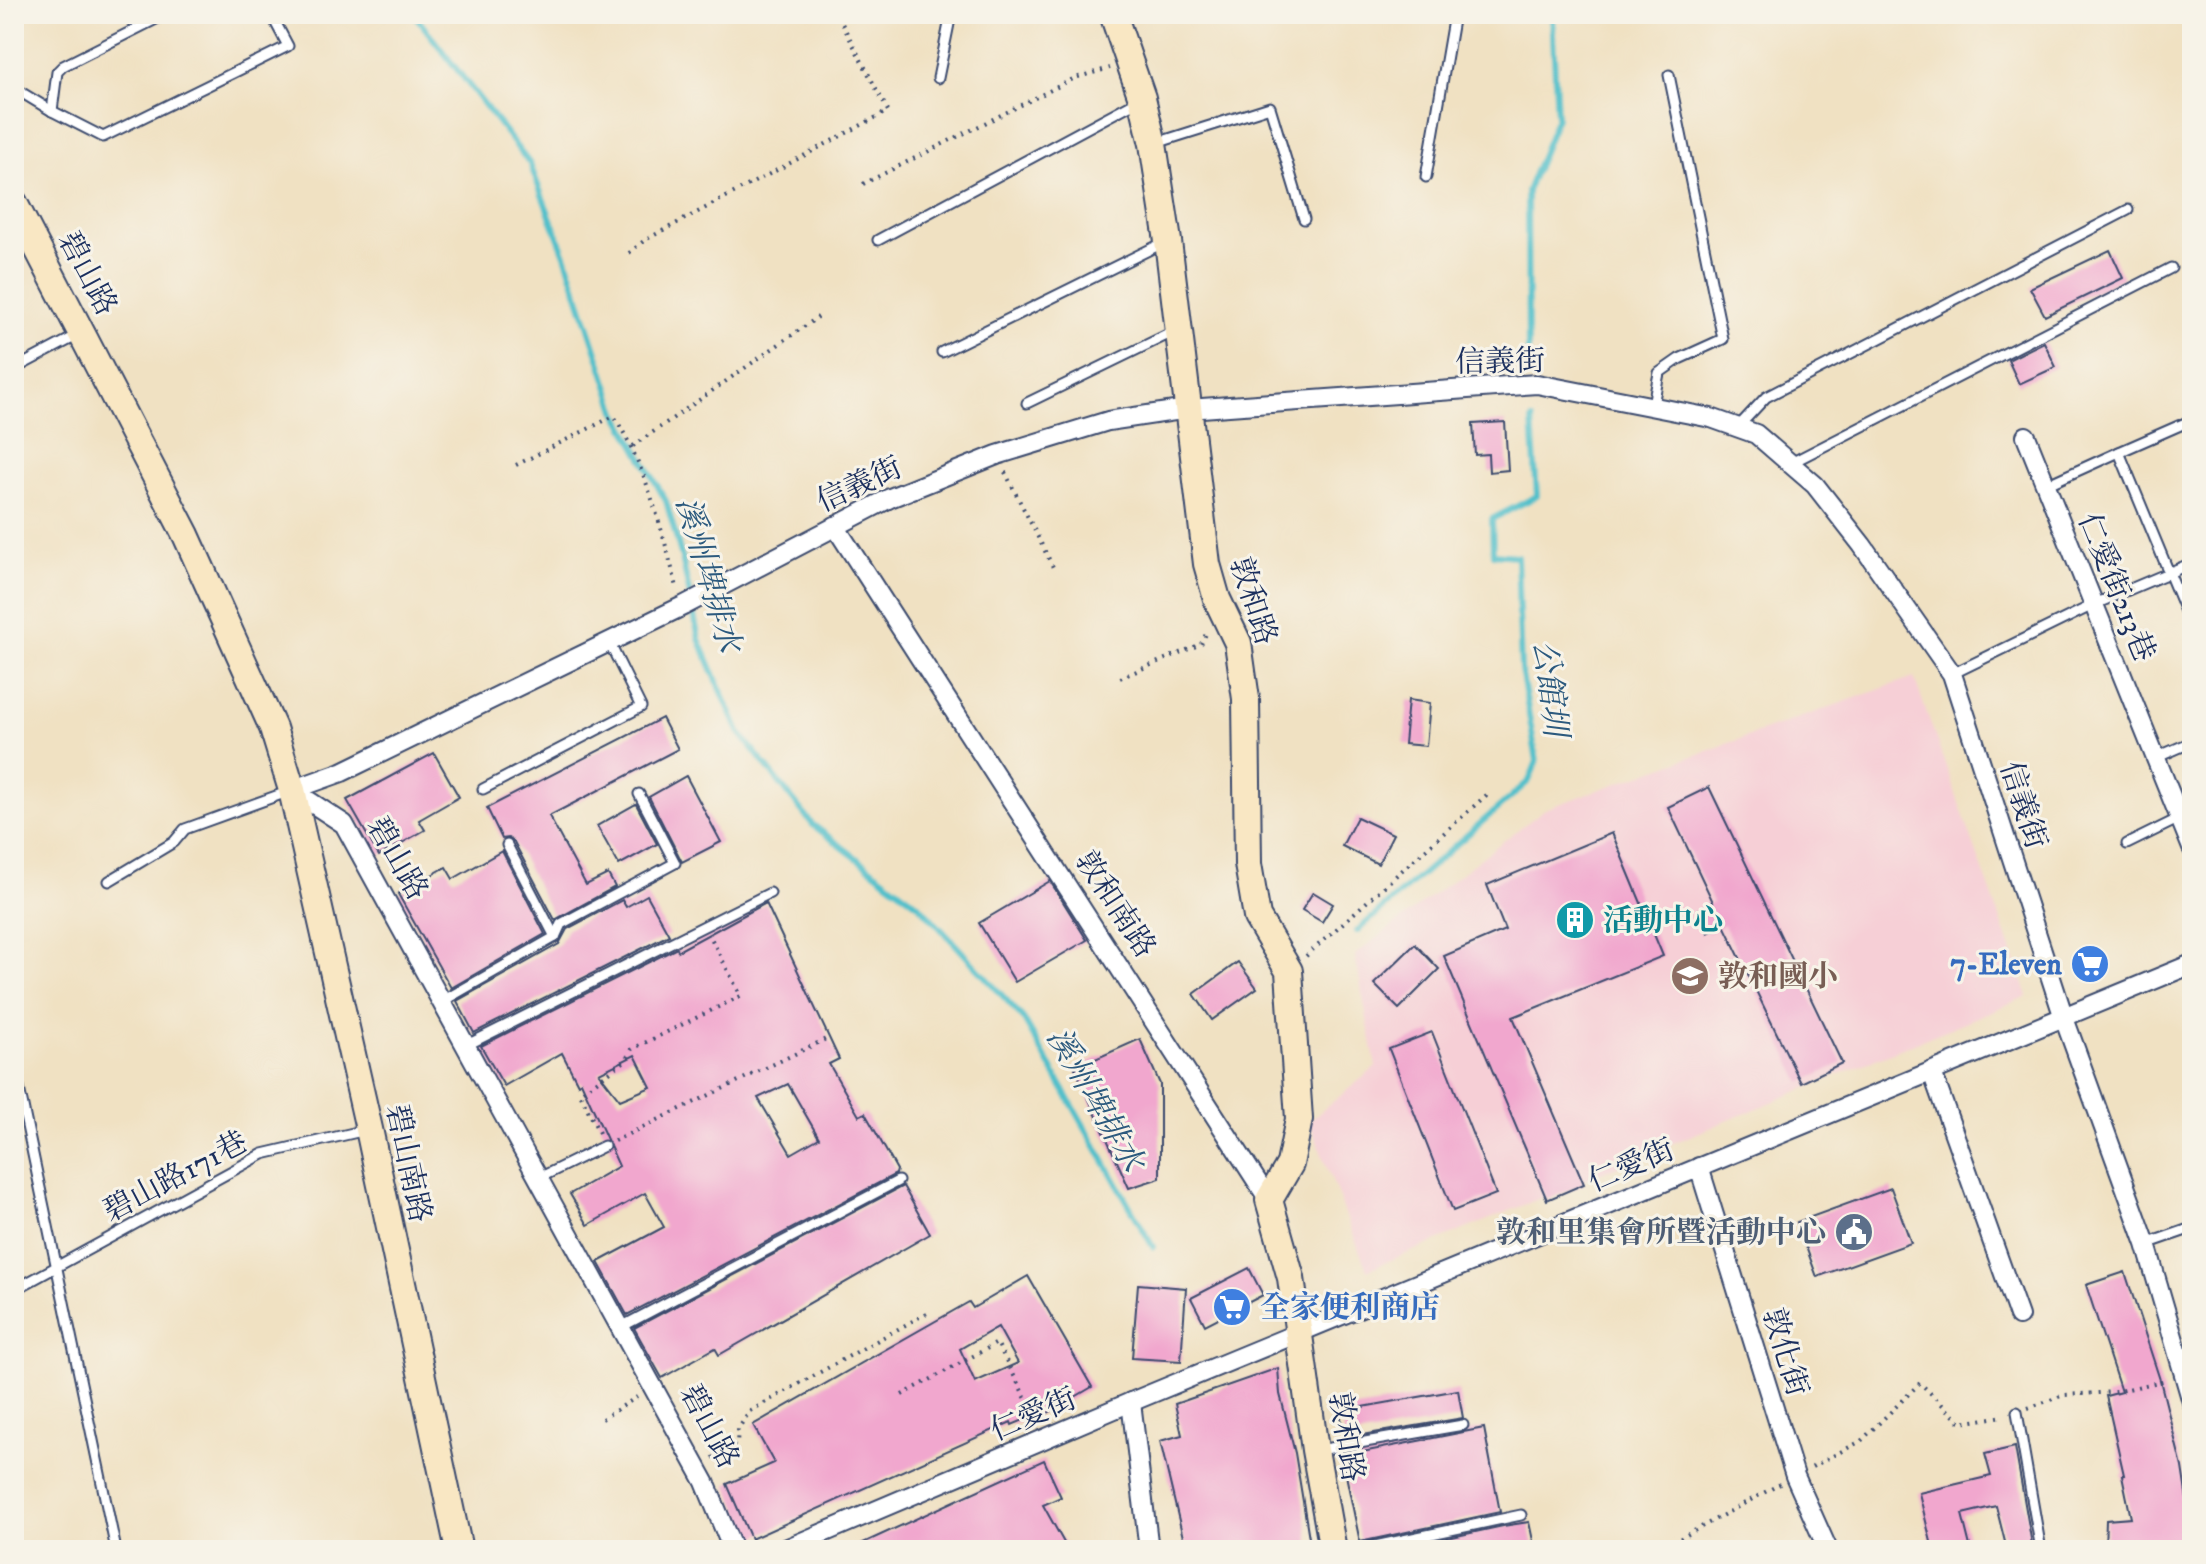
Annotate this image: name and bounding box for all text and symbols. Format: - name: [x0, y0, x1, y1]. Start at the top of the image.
- street label: 碧山路: [49, 225, 124, 322]
- street label: 信義街: [1455, 343, 1545, 382]
- street label: 信義街: [811, 450, 908, 521]
- water label: 溪州埤排水: [666, 492, 749, 660]
- street label: 仁愛街213巷: [2069, 508, 2162, 667]
- street label: 敦和路: [1221, 553, 1284, 650]
- water label: 公館圳: [1523, 638, 1575, 743]
- street label: 信義街: [1991, 757, 2054, 854]
- street label: 碧山路: [358, 811, 435, 907]
- street label: 敦和南路: [1067, 844, 1163, 965]
- building icon: 活動中心: [1554, 899, 1596, 941]
- place label: 活動中心: [1603, 903, 1723, 940]
- supermarket icon: 7-Eleven: [2069, 943, 2111, 985]
- place label: 7-Eleven: [1950, 947, 2062, 984]
- school or university icon: 敦和國小: [1669, 955, 1711, 997]
- place label: 敦和國小: [1718, 959, 1838, 996]
- water label: 溪州埤排水: [1037, 1021, 1153, 1182]
- street label: 碧山南路: [377, 1101, 438, 1226]
- street label: 碧山路171巷: [97, 1124, 254, 1231]
- street label: 仁愛街: [1583, 1132, 1680, 1201]
- public building icon: 敦和里集會所暨活動中心: [1833, 1211, 1875, 1253]
- place label: 敦和里集會所暨活動中心: [1496, 1215, 1826, 1252]
- supermarket icon: 全家便利商店: [1211, 1286, 1253, 1328]
- place label: 全家便利商店: [1260, 1290, 1440, 1327]
- street label: 敦化街: [1754, 1304, 1815, 1401]
- street label: 碧山路: [671, 1378, 746, 1475]
- street label: 仁愛街: [985, 1381, 1082, 1450]
- street label: 敦和路: [1320, 1390, 1371, 1485]

